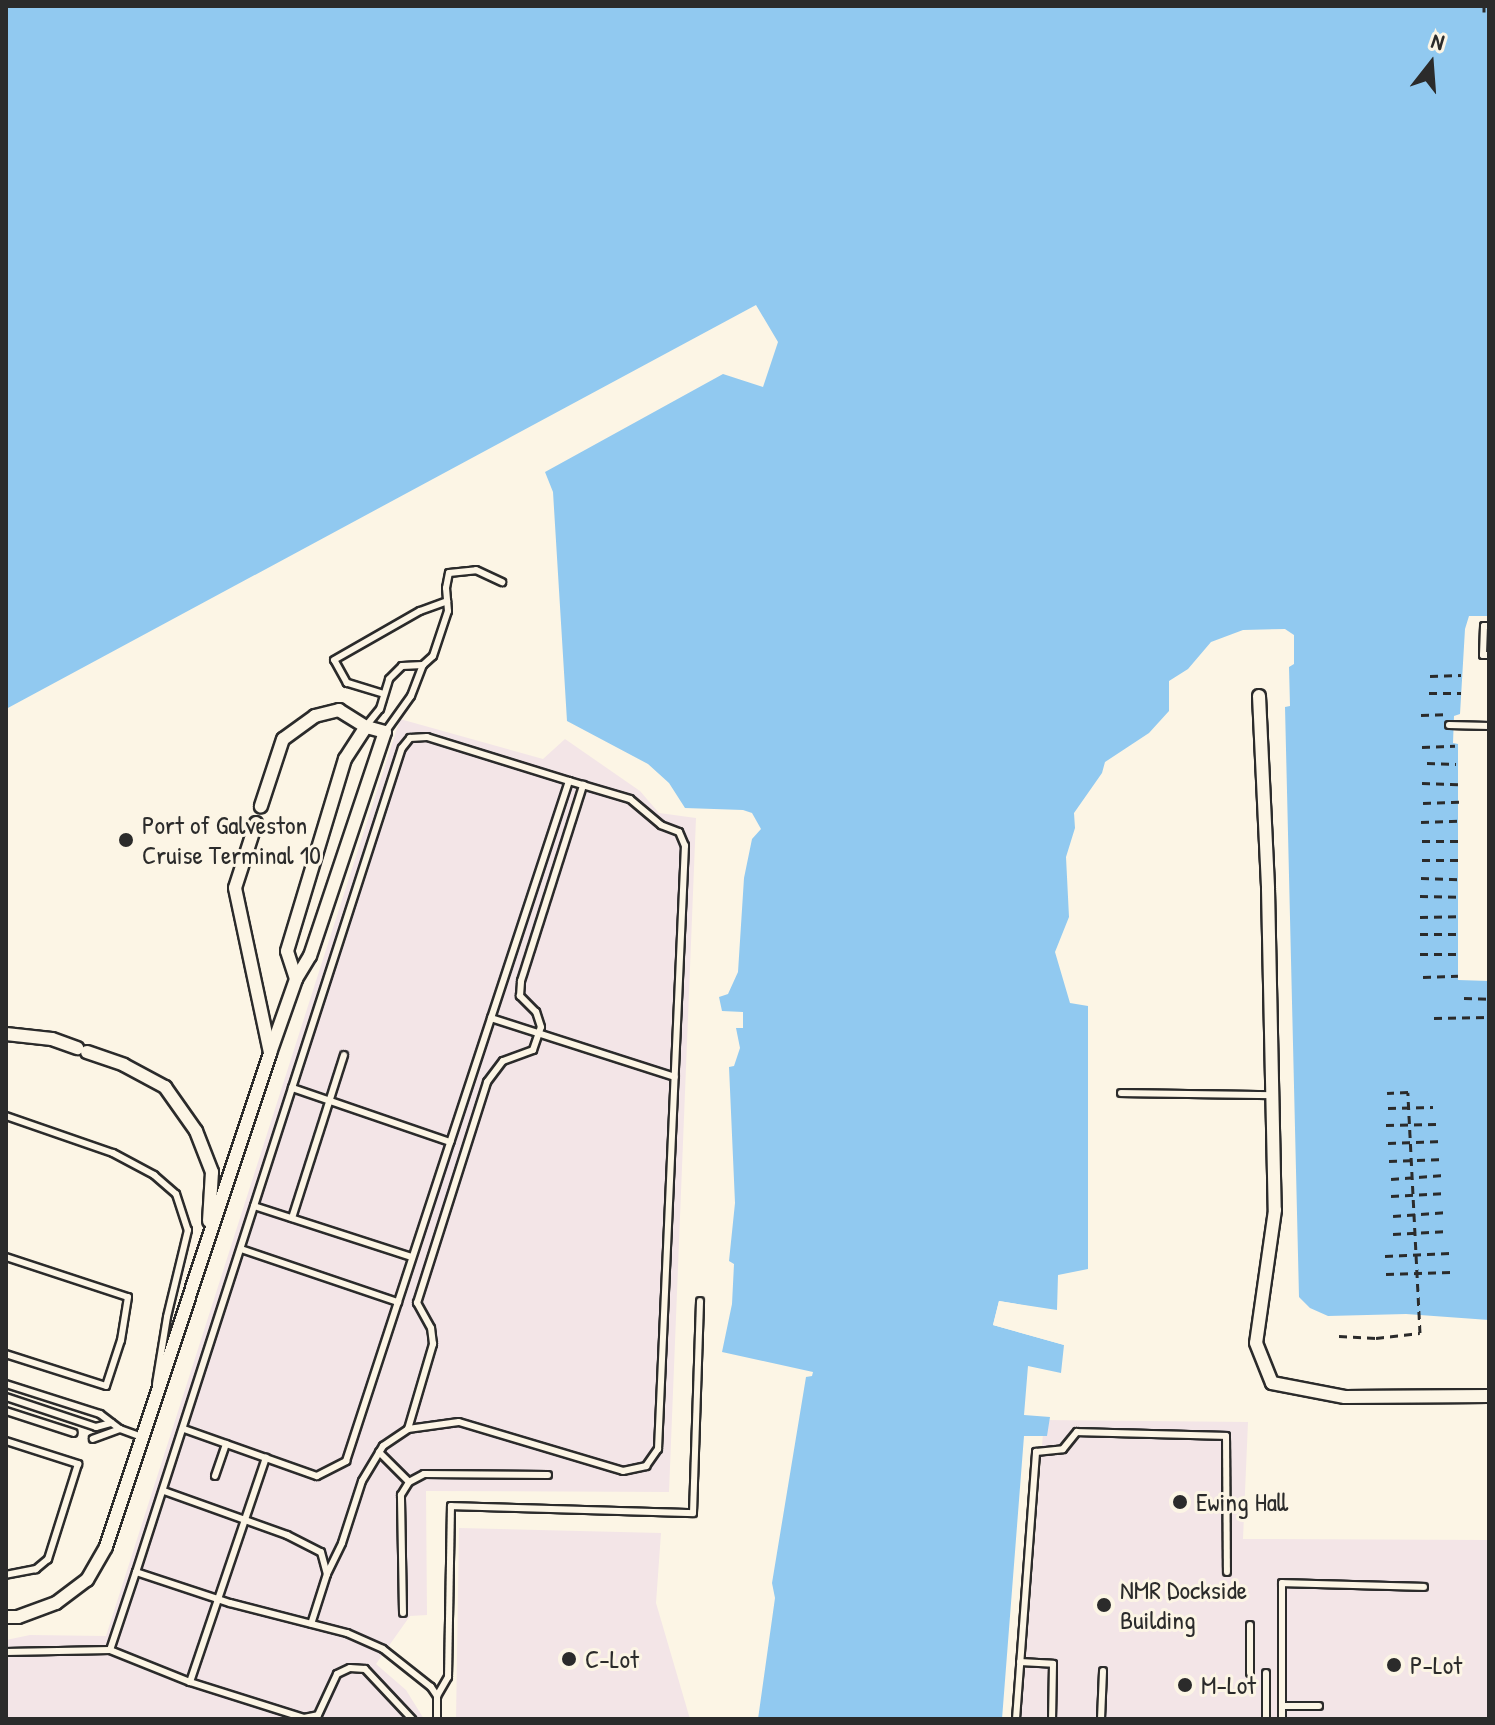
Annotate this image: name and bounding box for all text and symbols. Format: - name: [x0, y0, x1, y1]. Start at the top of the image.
- north arrow: [1391, 24, 1471, 104]
- text: N: [1428, 25, 1448, 57]
- place label: Port of Galveston Cruise Terminal 10: [142, 809, 321, 870]
- marker: Port of Galveston Cruise Terminal 10: [117, 831, 135, 849]
- place label: Ewing Hall: [1196, 1486, 1288, 1518]
- marker: Ewing Hall: [1171, 1493, 1189, 1511]
- place label: NMR Dockside Building: [1120, 1574, 1247, 1636]
- marker: NMR Dockside Building: [1095, 1596, 1113, 1614]
- place label: C-Lot: [585, 1643, 639, 1675]
- place label: P-Lot: [1410, 1649, 1462, 1681]
- marker: C-Lot: [560, 1650, 578, 1668]
- marker: P-Lot: [1385, 1656, 1403, 1674]
- place label: M-Lot: [1201, 1669, 1256, 1701]
- marker: M-Lot: [1176, 1676, 1194, 1694]

